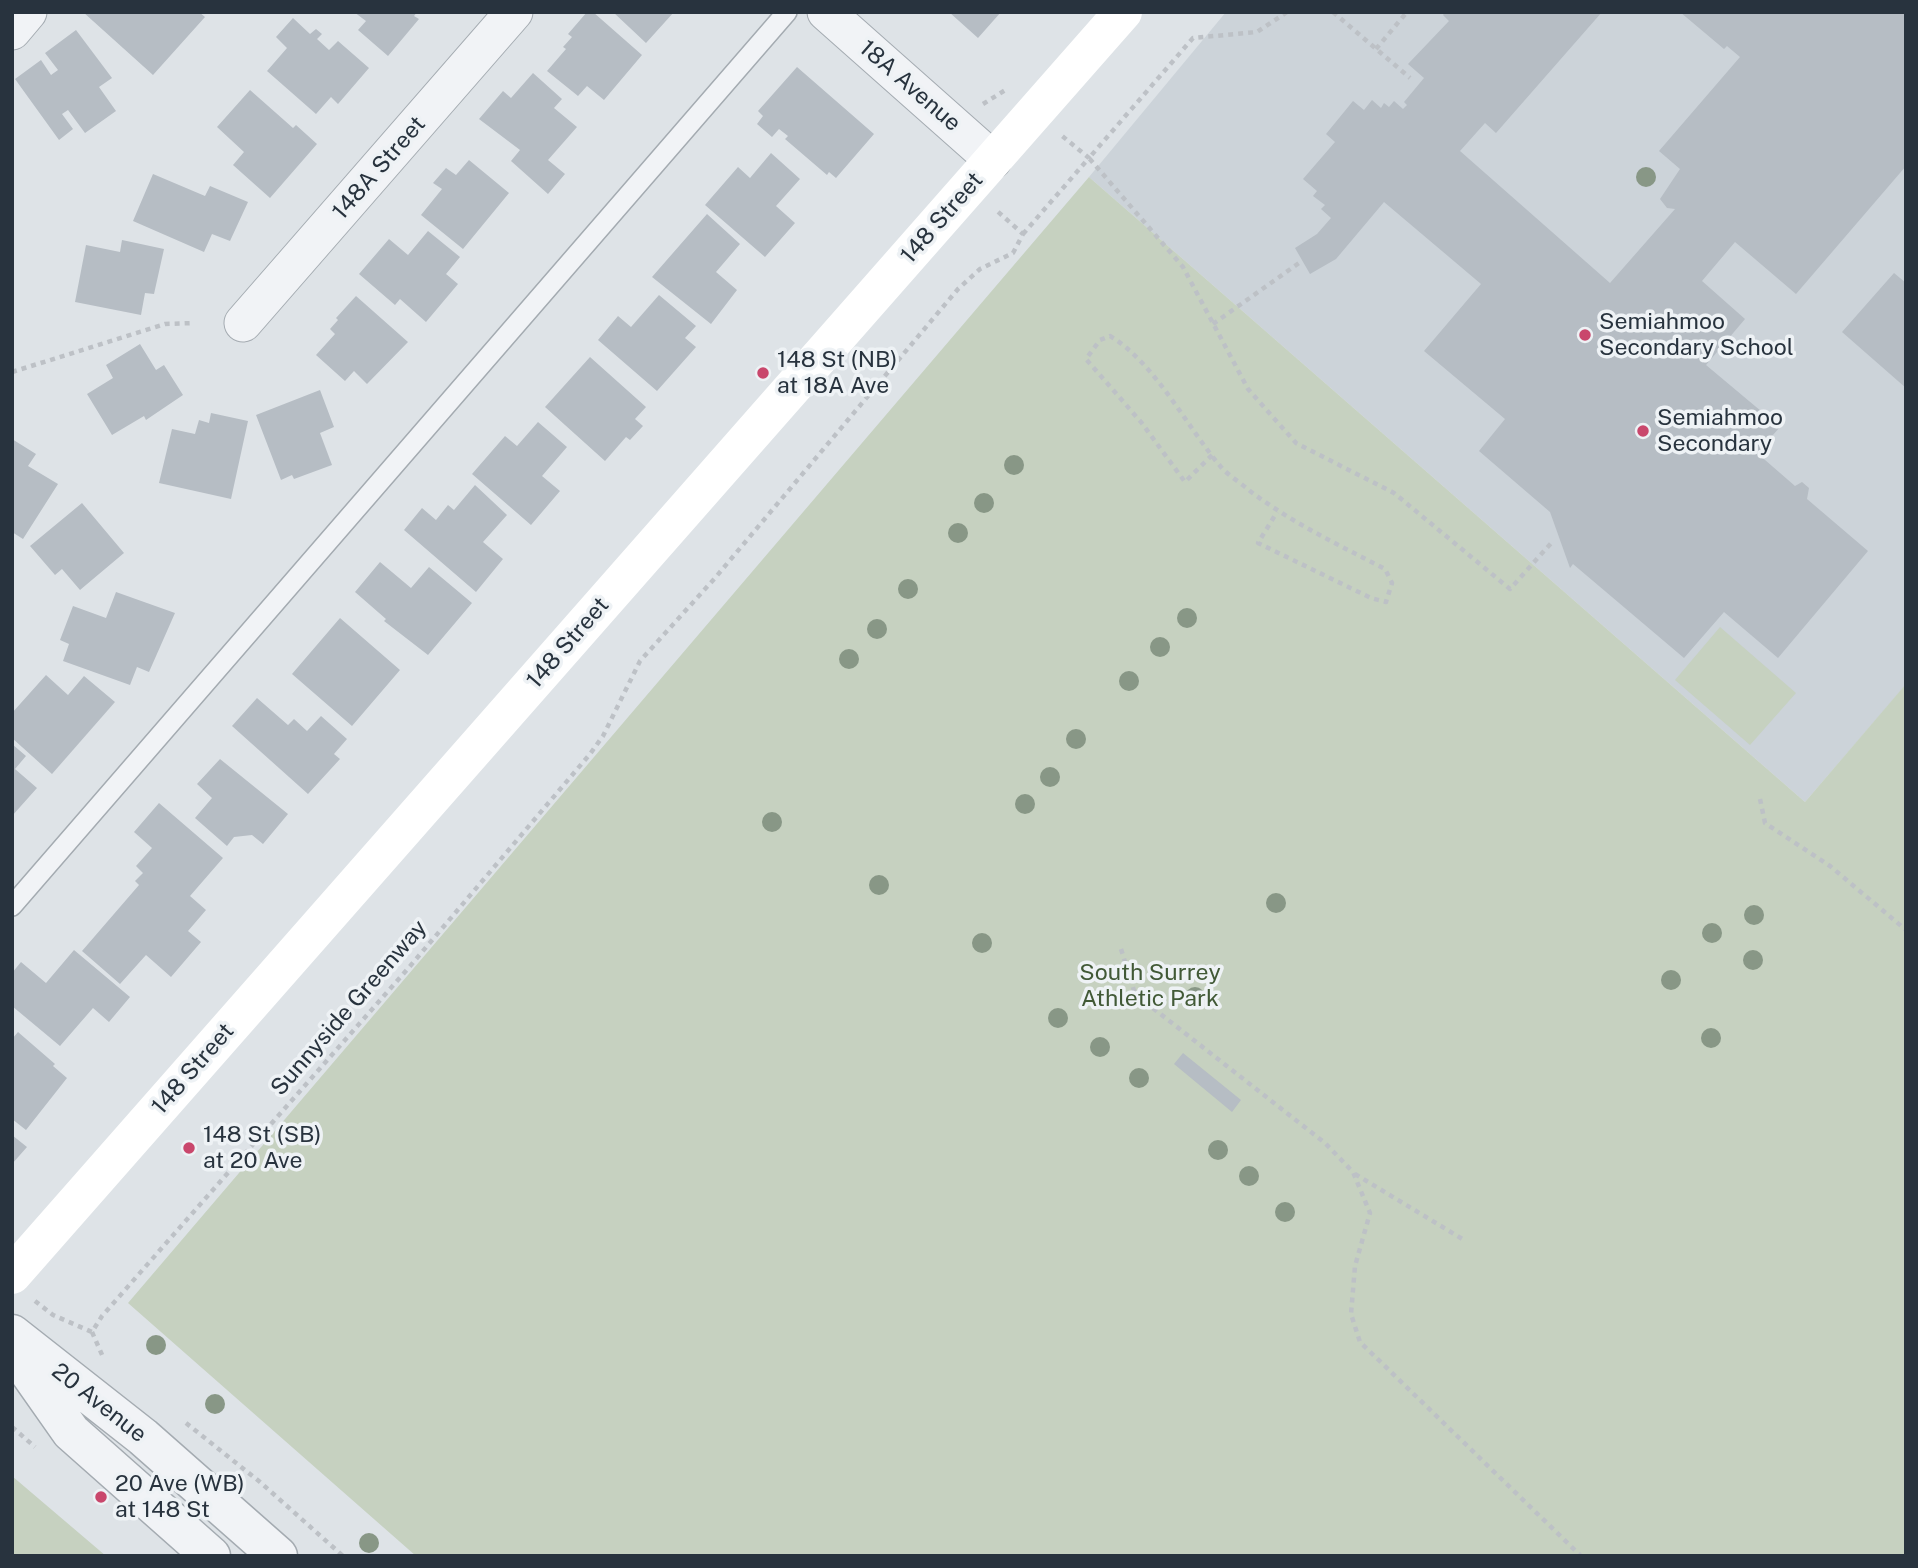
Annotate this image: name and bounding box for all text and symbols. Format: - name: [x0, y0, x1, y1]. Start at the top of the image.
- street label: 18A Avenue: [854, 35, 966, 137]
- street label: 148A Street: [327, 111, 431, 225]
- street label: 148 Street: [895, 167, 989, 269]
- place label: Semiahmoo Secondary School: [1599, 308, 1794, 362]
- marker: Semiahmoo Secondary School: [1577, 327, 1593, 343]
- place label: 148 St (NB) at 18A Ave: [777, 346, 897, 400]
- marker: 148 St (NB) at 18A Ave: [755, 365, 771, 381]
- place label: Semiahmoo Secondary: [1657, 404, 1783, 458]
- marker: Semiahmoo Secondary: [1635, 423, 1651, 439]
- street label: 148 Street: [521, 592, 615, 694]
- street label: Sunnyside Greenway: [265, 915, 433, 1101]
- park label: South Surrey Athletic Park: [1079, 959, 1221, 1013]
- street label: 148 Street: [146, 1018, 240, 1120]
- place label: 148 St (SB) at 20 Ave: [203, 1121, 321, 1175]
- marker: 148 St (SB) at 20 Ave: [181, 1140, 197, 1156]
- street label: 20 Avenue: [46, 1358, 152, 1448]
- place label: 20 Ave (WB) at 148 St: [115, 1470, 245, 1524]
- marker: 20 Ave (WB) at 148 St: [93, 1489, 109, 1505]

